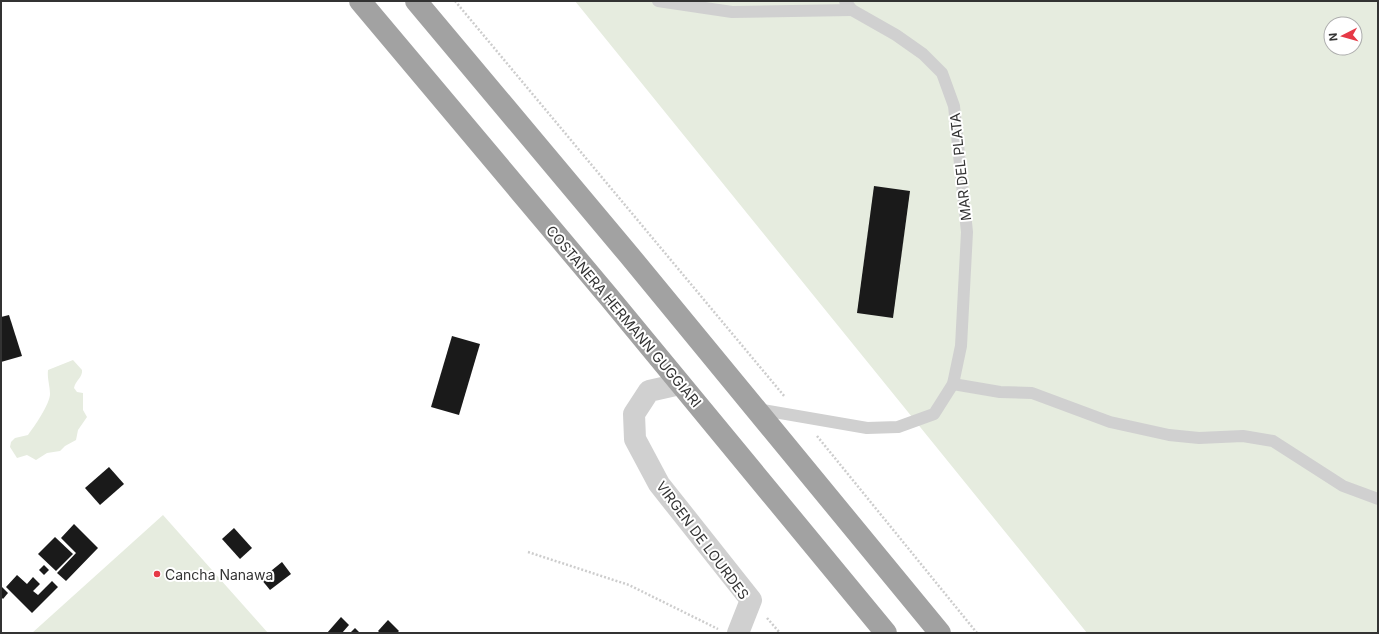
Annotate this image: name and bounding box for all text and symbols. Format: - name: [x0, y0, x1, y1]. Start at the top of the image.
- north arrow: [1323, 16, 1363, 56]
- text: N: [1326, 32, 1340, 42]
- street label: MAR DEL PLATA: [946, 112, 974, 222]
- street label: COSTANERA HERMANN GUGGIARI: [543, 222, 705, 410]
- street label: VIRGEN DE LOURDES: [653, 478, 753, 602]
- place label: Cancha Nanawa: [165, 566, 273, 583]
- marker: Cancha Nanawa: [152, 569, 162, 579]

